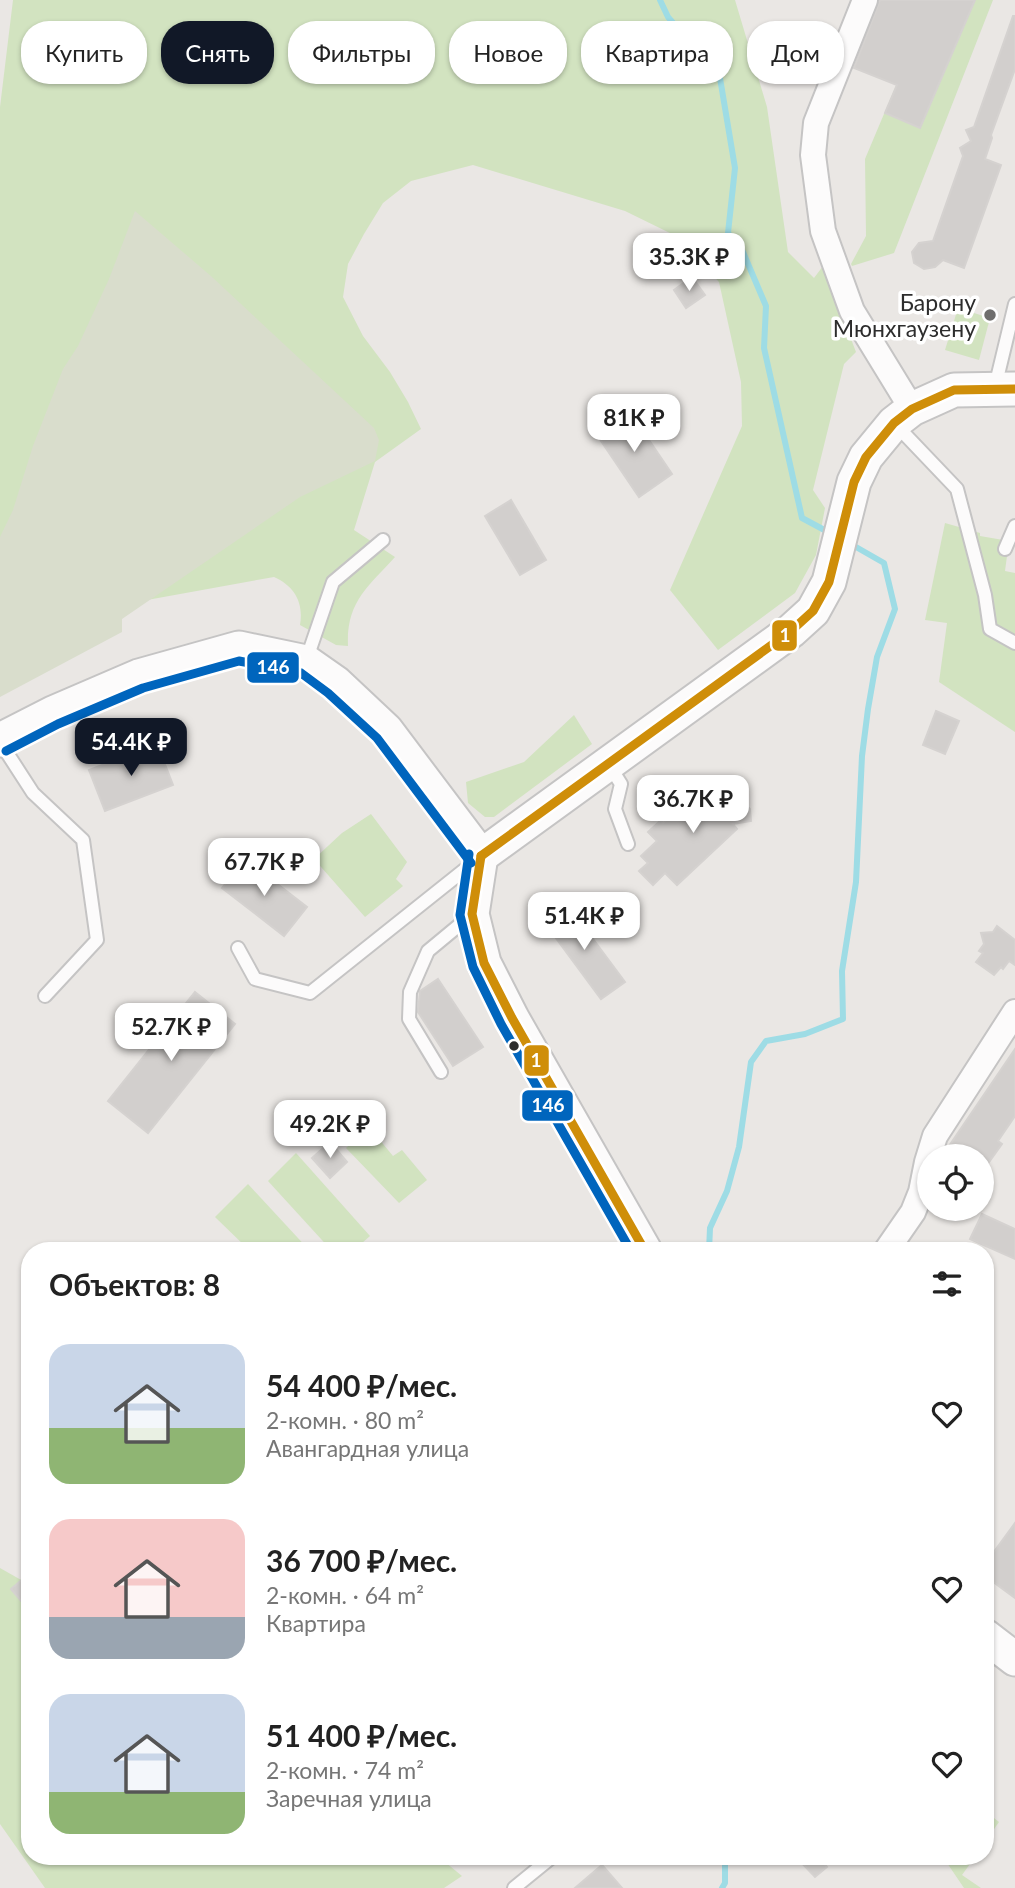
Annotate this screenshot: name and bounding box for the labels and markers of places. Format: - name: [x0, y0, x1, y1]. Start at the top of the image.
- pin: 35.3K ₽: [624, 233, 754, 293]
- place label: Барону Мюнхгаузену: [833, 288, 976, 342]
- marker: Барону Мюнхгаузену: [982, 307, 998, 323]
- pin: 81K ₽: [585, 394, 683, 454]
- pin: 54.4K ₽: [66, 718, 196, 778]
- pin: 36.7K ₽: [628, 776, 758, 835]
- pin: 67.7K ₽: [199, 838, 329, 898]
- pin: 51.4K ₽: [519, 892, 649, 952]
- pin: 52.7K ₽: [106, 1004, 236, 1063]
- unlabelled marker: [507, 1039, 521, 1053]
- pin: 49.2K ₽: [265, 1100, 395, 1160]

